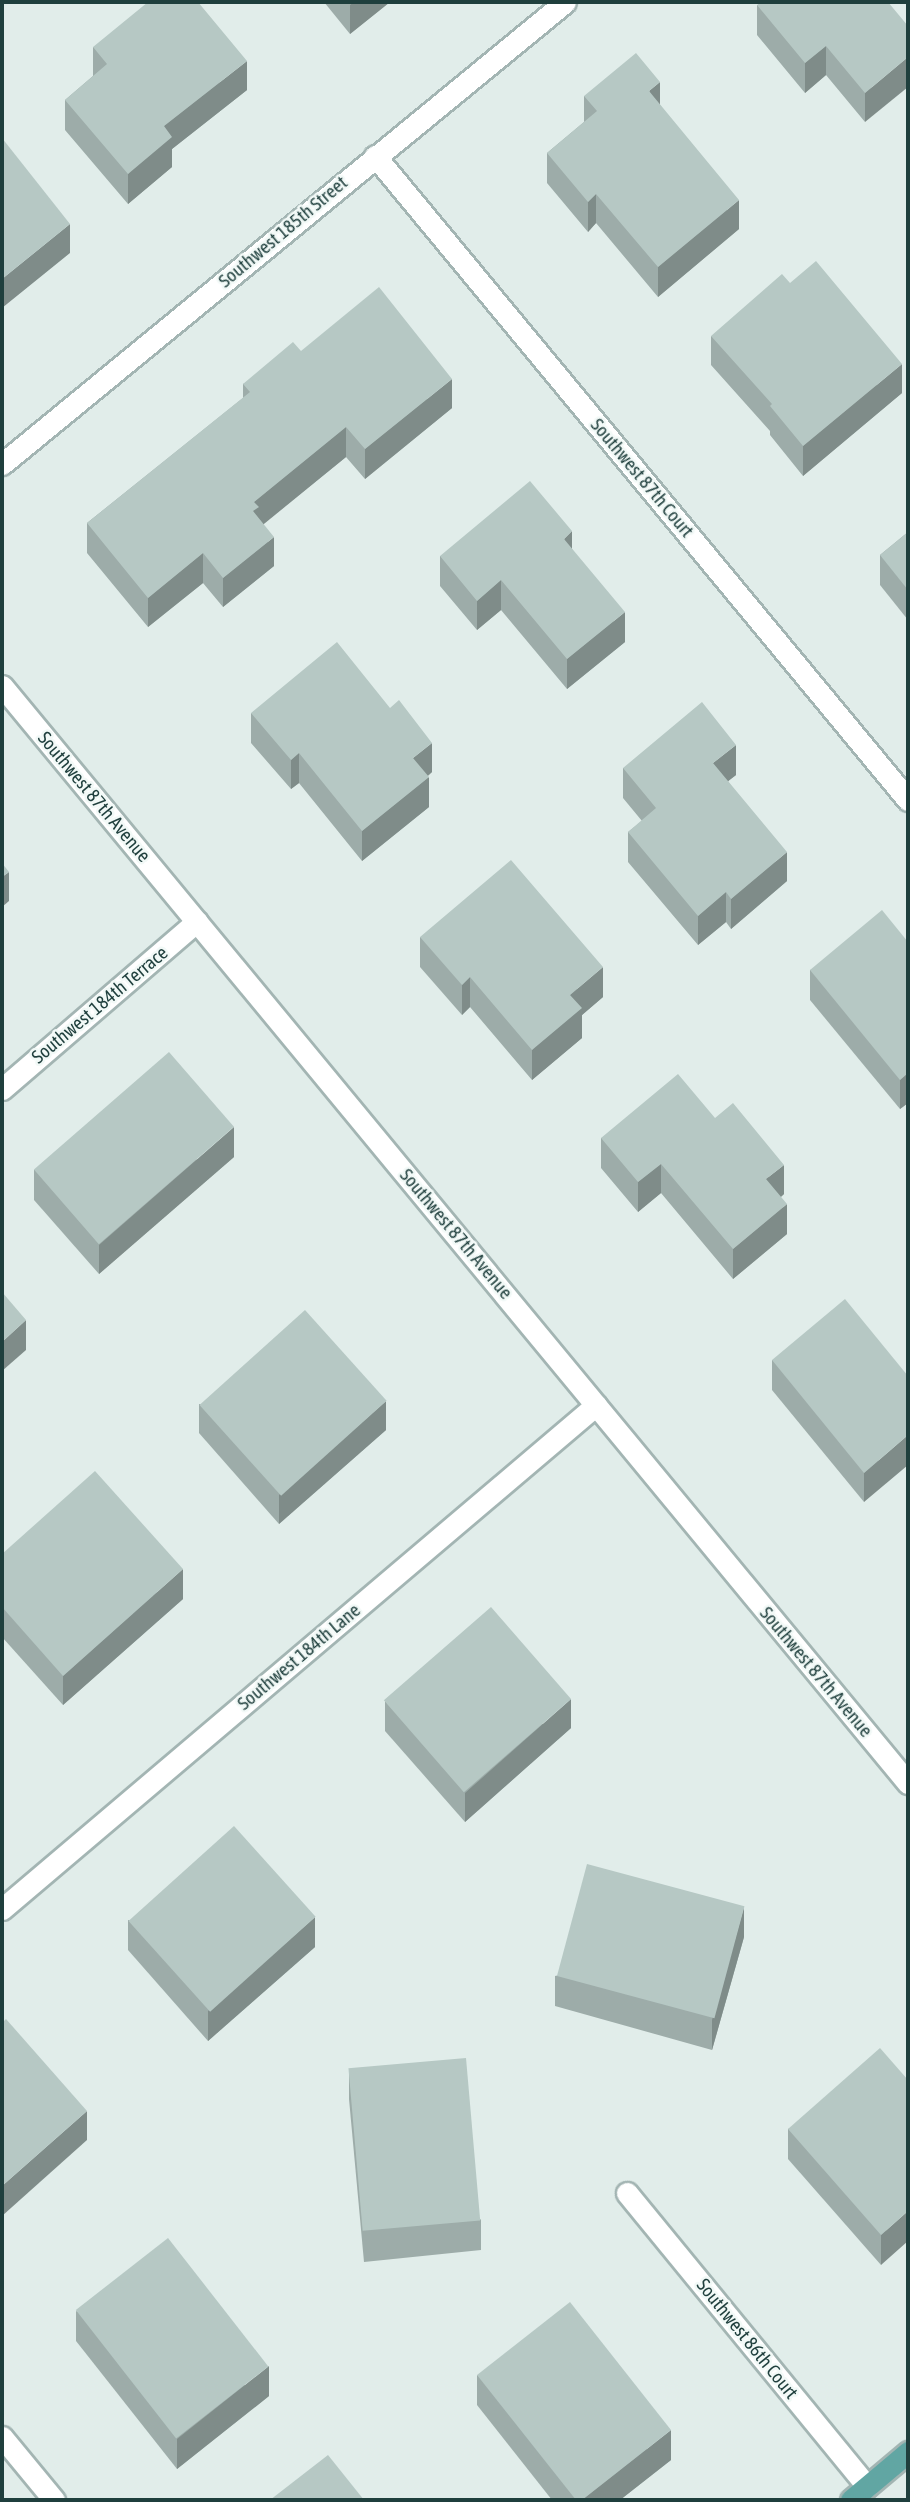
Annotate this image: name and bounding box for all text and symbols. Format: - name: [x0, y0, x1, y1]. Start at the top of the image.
- street label: Southwest 185th Street: [214, 171, 352, 293]
- street label: Southwest 87th Court: [586, 414, 698, 542]
- street label: Southwest 87th Avenue: [33, 727, 155, 867]
- street label: Southwest 184th Terrace: [27, 941, 173, 1069]
- street label: Southwest 87th Avenue: [395, 1164, 517, 1304]
- street label: Southwest 184th Lane: [233, 1599, 365, 1715]
- street label: Southwest 87th Avenue: [755, 1602, 877, 1742]
- street label: Southwest 86th Court: [692, 2274, 802, 2404]

